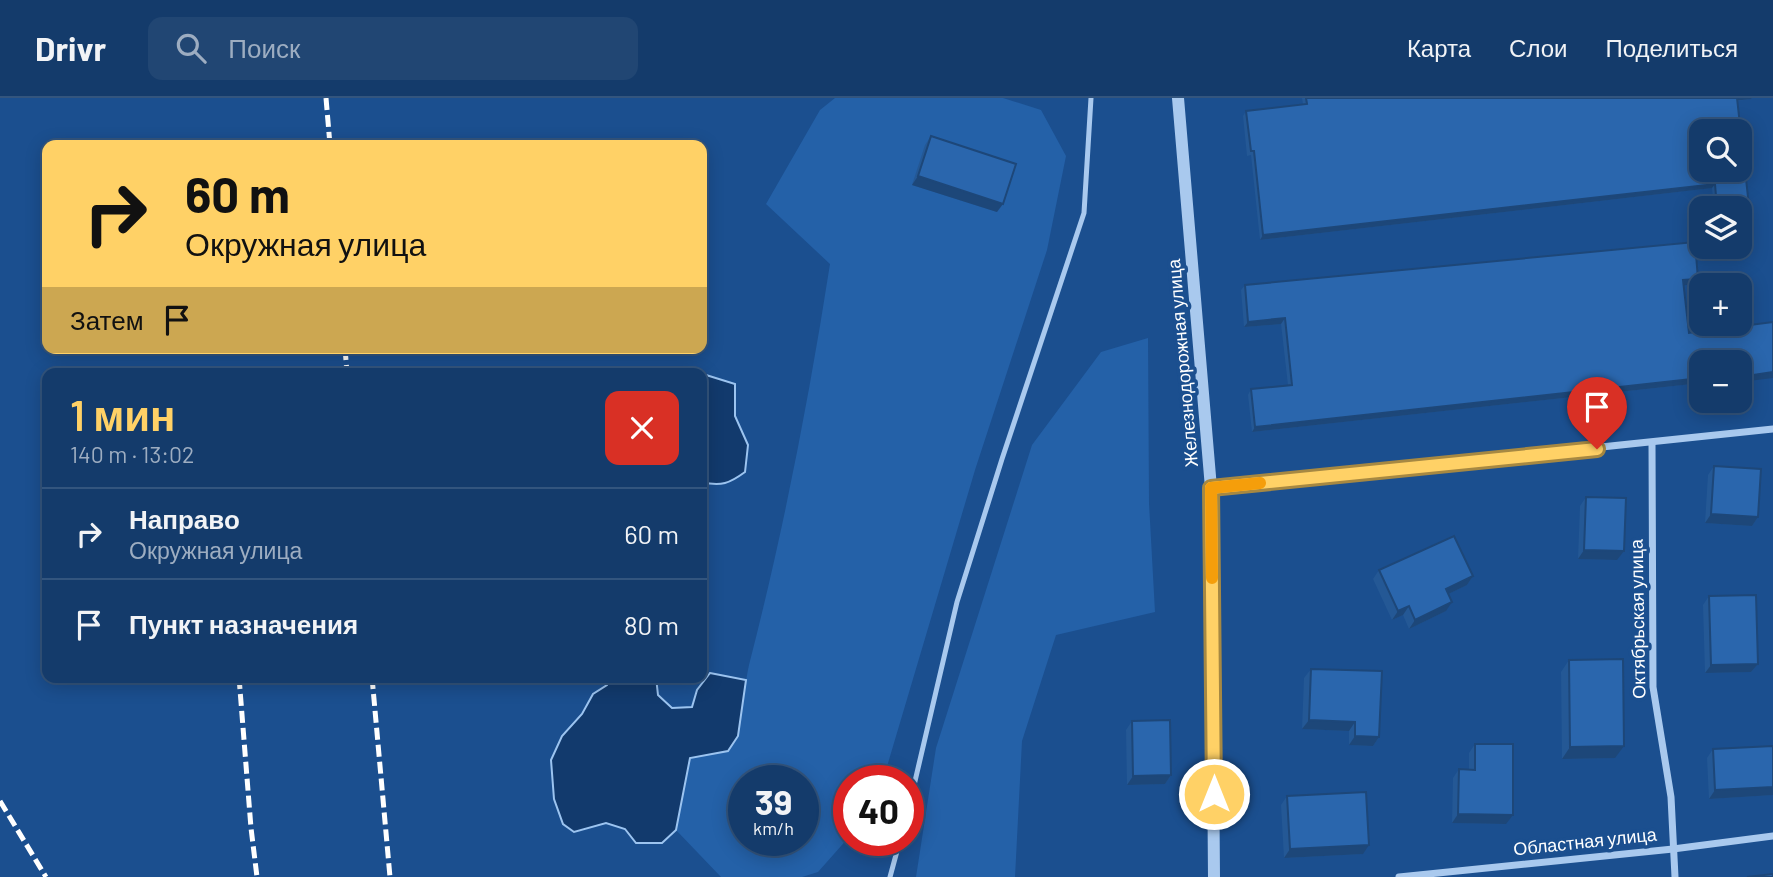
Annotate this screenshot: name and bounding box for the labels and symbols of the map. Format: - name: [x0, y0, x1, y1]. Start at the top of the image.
- street label: Железнодорожная улица: [1162, 257, 1202, 468]
- pin: [1567, 377, 1627, 449]
- street label: Октябрьская улица: [1625, 538, 1649, 699]
- position arrow: [1177, 757, 1251, 831]
- speed limit sign: 40: [833, 765, 924, 856]
- street label: Областная улица: [1512, 822, 1659, 859]

